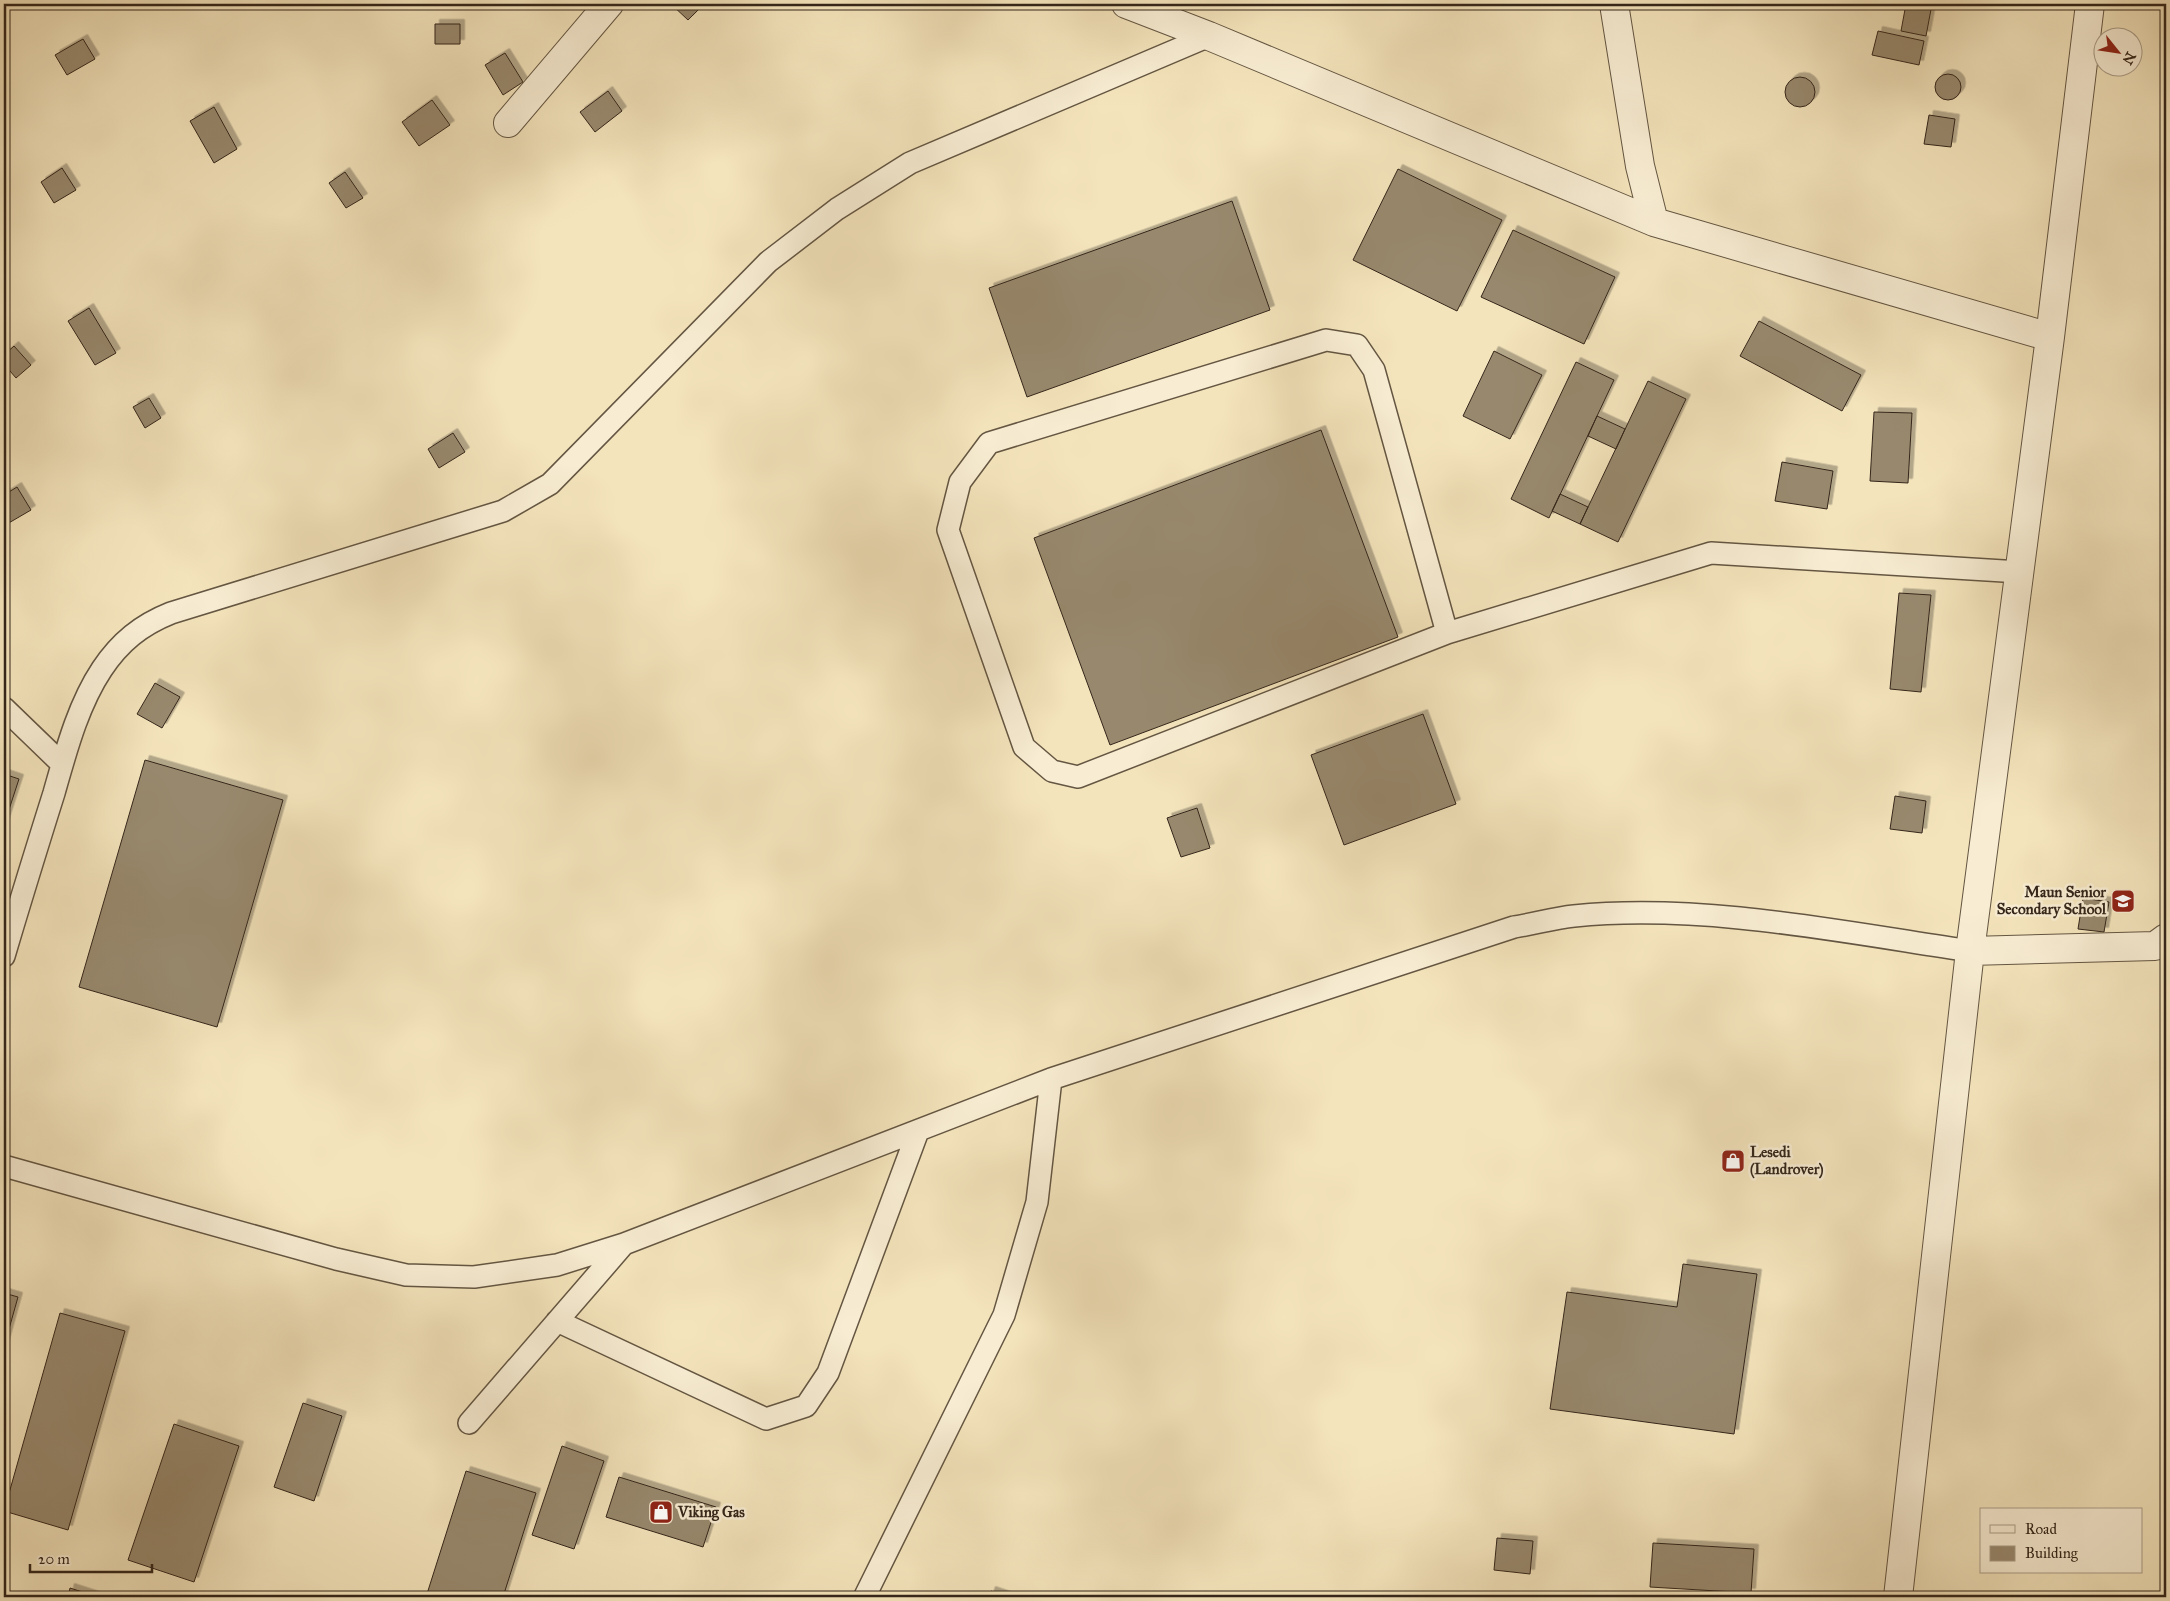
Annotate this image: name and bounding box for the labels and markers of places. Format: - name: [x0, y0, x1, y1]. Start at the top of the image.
- place label: Maun Senior Secondary School: [1997, 883, 2107, 919]
- school or university icon: Maun Senior Secondary School: [2110, 888, 2136, 914]
- place label: Lesedi (Landrover): [1750, 1143, 1824, 1179]
- shop icon: Lesedi (Landrover): [1720, 1148, 1746, 1174]
- shop icon: Viking Gas: [648, 1499, 674, 1525]
- place label: Viking Gas: [677, 1503, 745, 1522]

